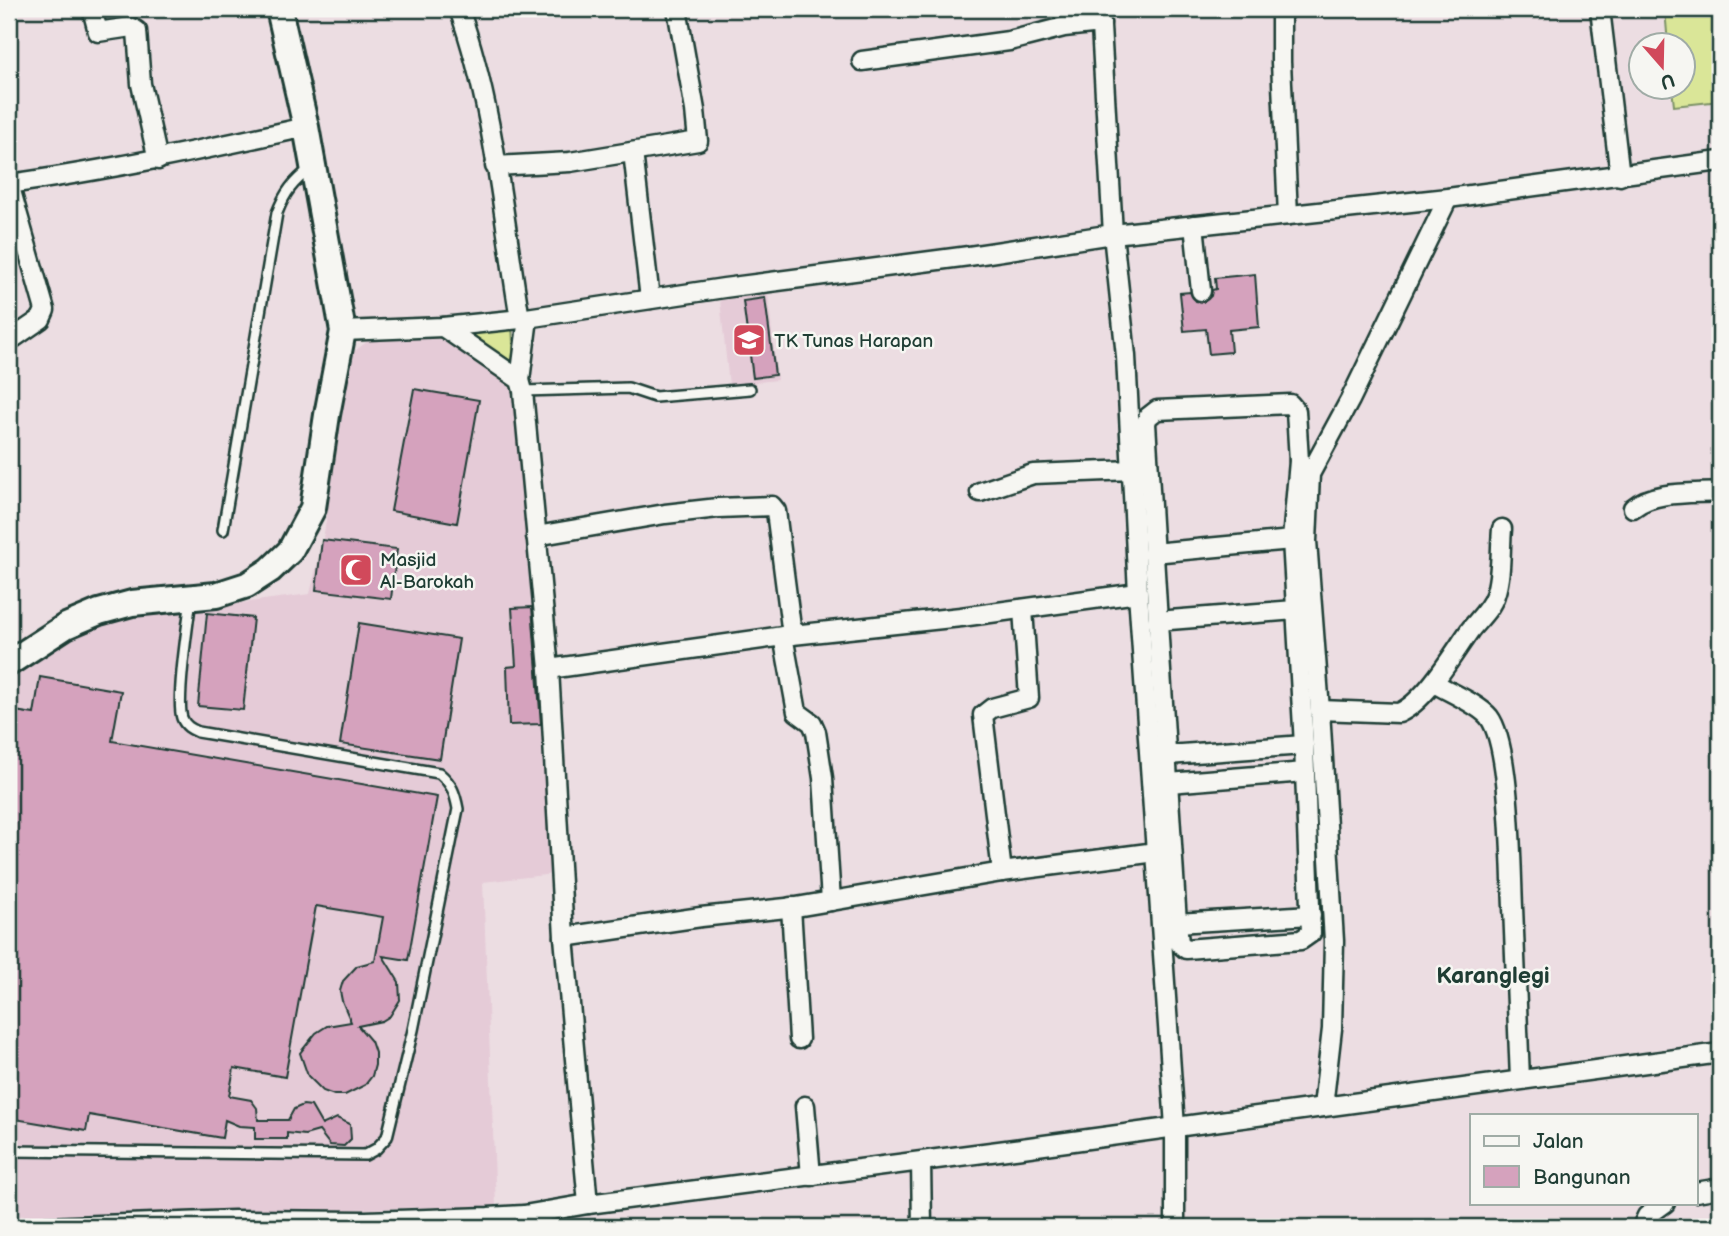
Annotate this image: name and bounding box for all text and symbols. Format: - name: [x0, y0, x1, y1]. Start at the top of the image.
- north arrow: [1628, 32, 1698, 102]
- text: U: [1657, 67, 1678, 94]
- school or university icon: TK Tunas Harapan: [730, 321, 768, 359]
- place label: TK Tunas Harapan: [774, 330, 933, 353]
- place label: Masjid Al-Barokah: [380, 549, 474, 594]
- mosque icon: Masjid Al-Barokah: [337, 551, 375, 589]
- district label: Karanglegi: [1436, 962, 1550, 990]
- legend: [1470, 1114, 1698, 1204]
- text: Jalan: [1533, 1129, 1584, 1154]
- text: Bangunan: [1533, 1165, 1631, 1190]

